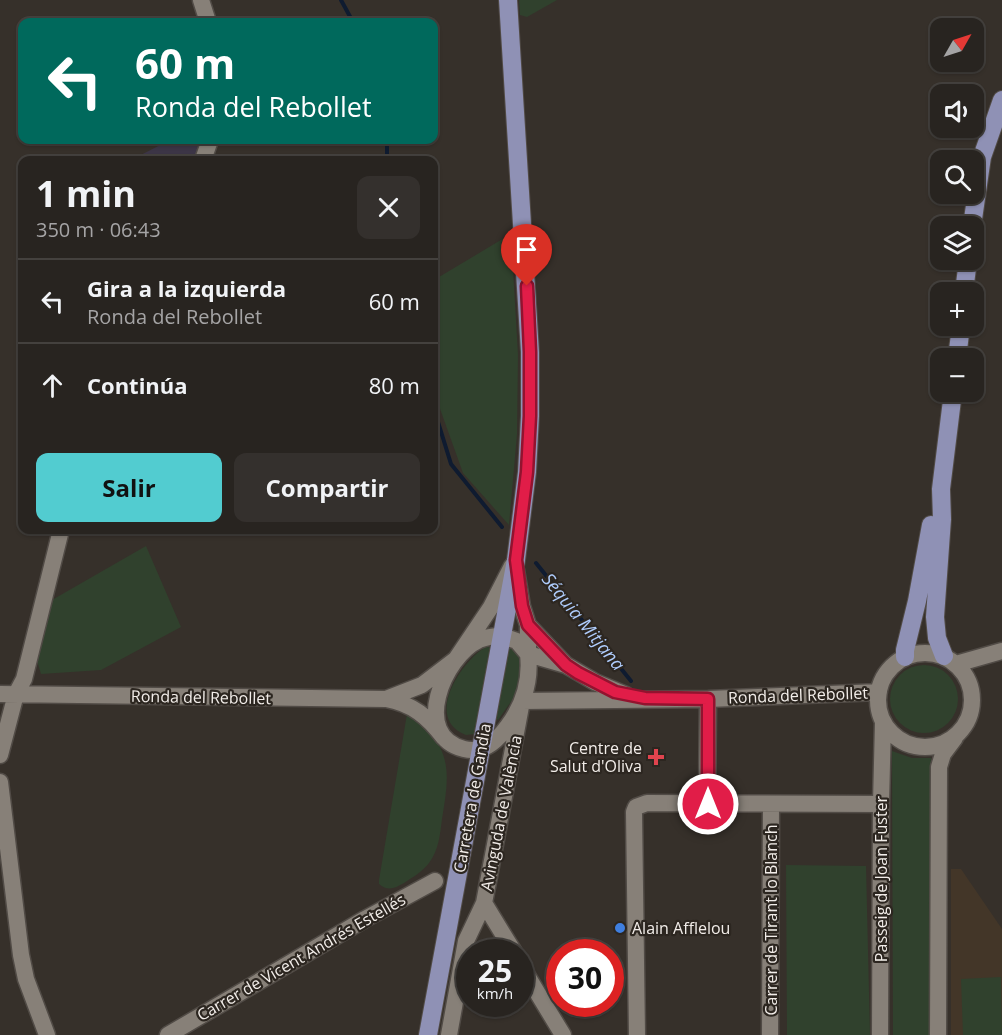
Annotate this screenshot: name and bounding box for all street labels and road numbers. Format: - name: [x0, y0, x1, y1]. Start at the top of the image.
- street label: Ronda del Rebollet: [728, 682, 869, 708]
- street label: Ronda del Rebollet: [131, 685, 272, 709]
- street label: Carretera de Gandia: [448, 722, 496, 874]
- street label: Avinguda de València: [475, 733, 527, 893]
- street label: Passeig de Joan Fuster: [870, 795, 892, 962]
- street label: Carrer de Tirant lo Blanch: [760, 825, 782, 1015]
- street label: Carrer de Vicent Andrés Estellés: [193, 888, 409, 1026]

